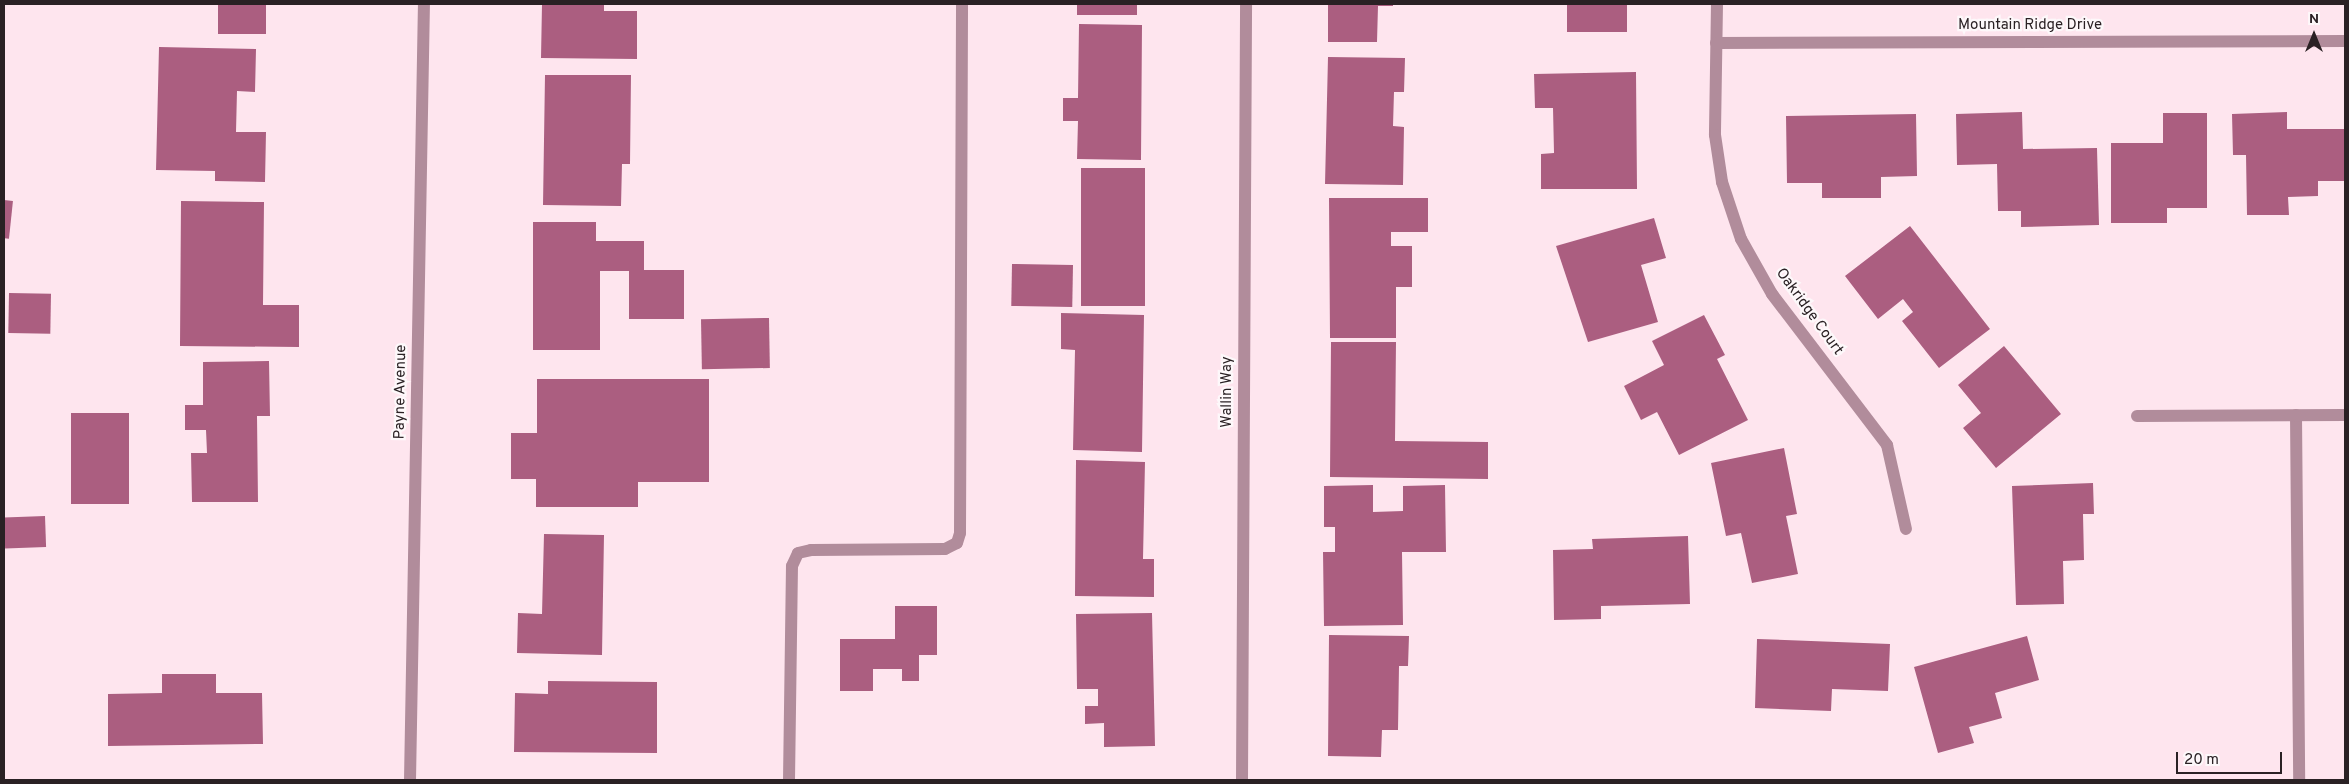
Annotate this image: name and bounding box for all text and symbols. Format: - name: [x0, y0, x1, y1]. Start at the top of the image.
- north arrow: [2289, 10, 2339, 60]
- text: N: [2309, 11, 2319, 28]
- street label: Mountain Ridge Drive: [1958, 17, 2102, 35]
- street label: Oakridge Court: [1771, 265, 1847, 359]
- street label: Payne Avenue: [391, 344, 411, 440]
- street label: Wallin Way: [1219, 356, 1237, 428]
- scale bar: [2179, 742, 2285, 774]
- text: 20 m: [2184, 751, 2219, 770]

